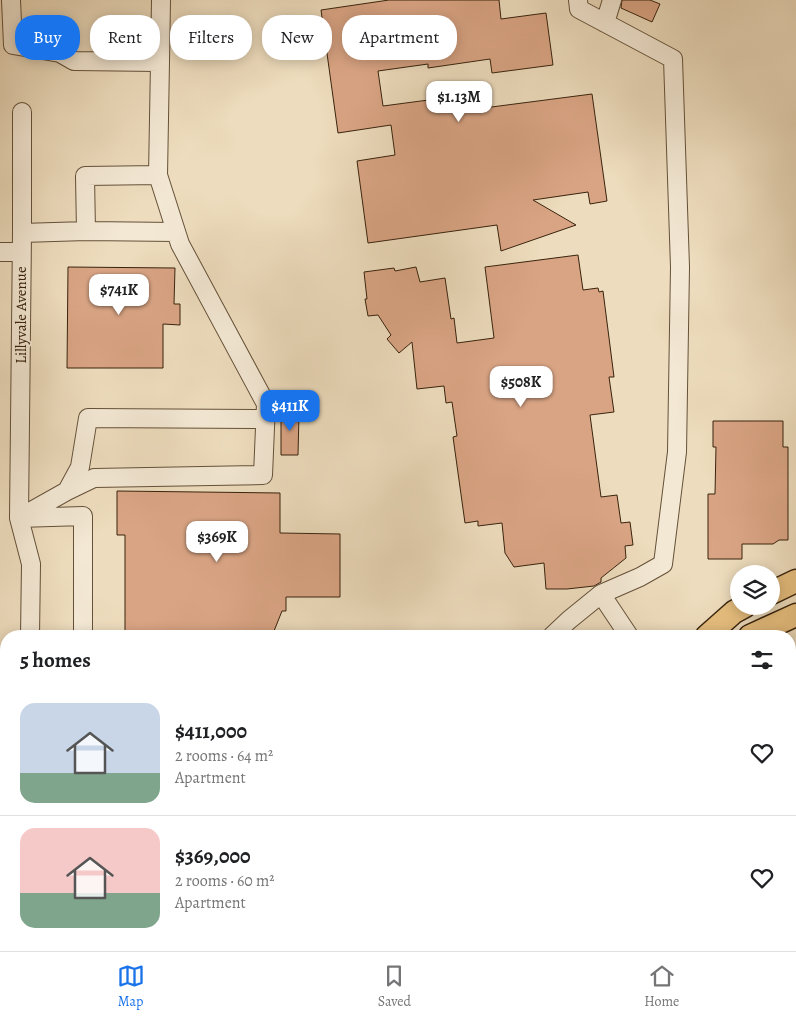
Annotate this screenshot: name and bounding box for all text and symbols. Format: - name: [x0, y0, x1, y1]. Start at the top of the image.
- chip: Buy: [15, 15, 80, 60]
- chip: Rent: [90, 15, 160, 60]
- chip: Filters: [170, 15, 252, 60]
- chip: New: [262, 15, 332, 60]
- chip: Apartment: [342, 15, 457, 60]
- pin: $1.13M: [418, 80, 500, 123]
- text: $1.13M: [437, 86, 481, 108]
- street label: Lillyvale Avenue: [11, 266, 31, 364]
- pin: $741K: [84, 274, 154, 316]
- text: $741K: [100, 279, 138, 301]
- pin: $508K: [486, 366, 556, 408]
- text: $508K: [501, 371, 541, 393]
- pin: $411K: [255, 390, 325, 432]
- text: $411K: [272, 395, 308, 417]
- pin: $369K: [182, 520, 252, 563]
- text: $369K: [197, 526, 237, 548]
- map controls: [730, 565, 780, 615]
- button: layers: [730, 565, 780, 615]
- text: 5 homes: [20, 646, 91, 674]
- icon: filters: [748, 646, 776, 674]
- text: $411,000: [175, 717, 247, 745]
- icon: home: [60, 723, 120, 783]
- icon: heart: [748, 739, 776, 767]
- text: 2 rooms · 64 m²: [175, 745, 273, 767]
- text: Apartment: [175, 767, 246, 789]
- text: $369,000: [175, 842, 251, 870]
- icon: home: [60, 848, 120, 908]
- icon: heart: [748, 864, 776, 892]
- text: 2 rooms · 60 m²: [175, 870, 275, 892]
- text: Apartment: [175, 892, 246, 914]
- tab: Map: [117, 962, 145, 1011]
- tab: Saved: [378, 962, 411, 1011]
- tab: Home: [644, 962, 679, 1011]

